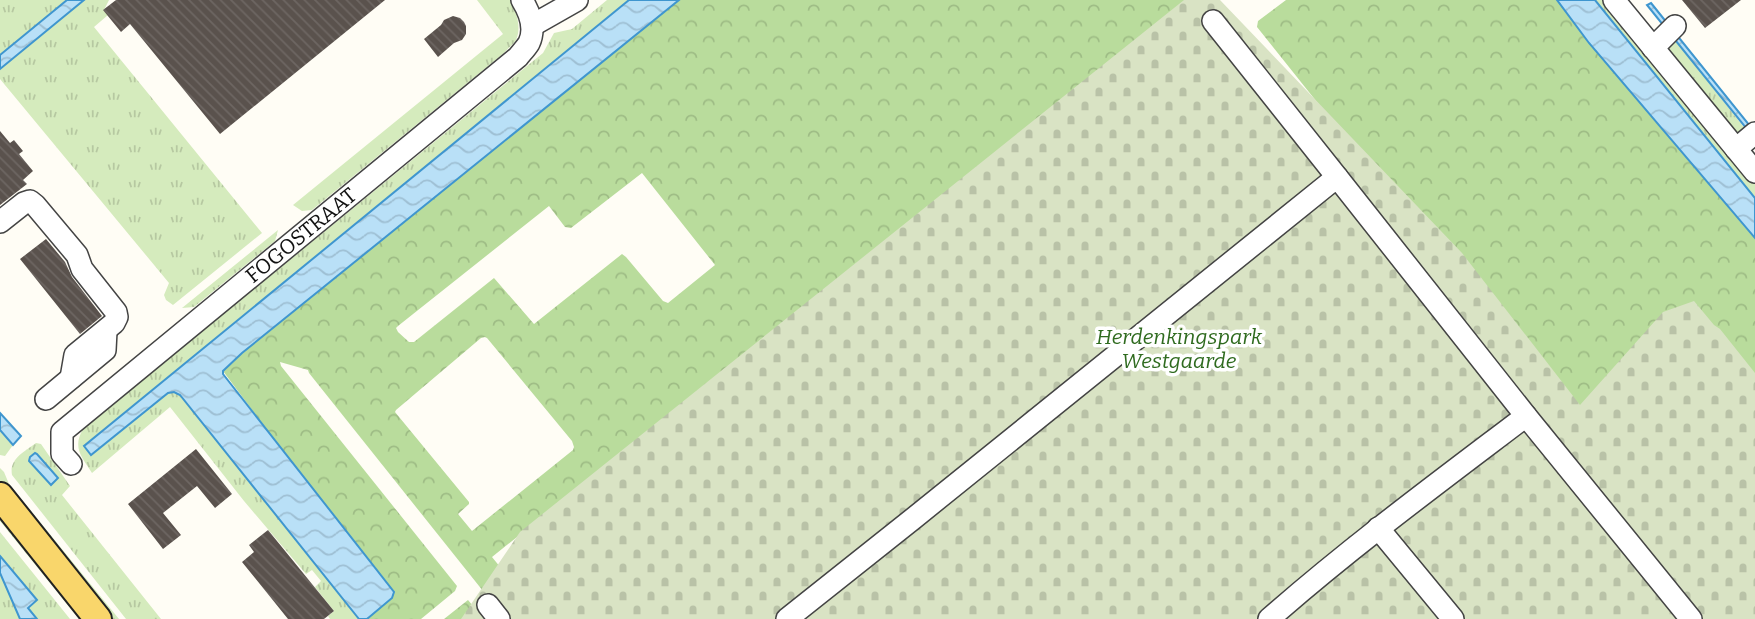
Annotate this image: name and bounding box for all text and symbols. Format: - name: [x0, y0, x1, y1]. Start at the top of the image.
- street label: FOGOSTRAAT: [240, 182, 362, 289]
- park label: Herdenkingspark Westgaarde: [1096, 324, 1263, 374]

